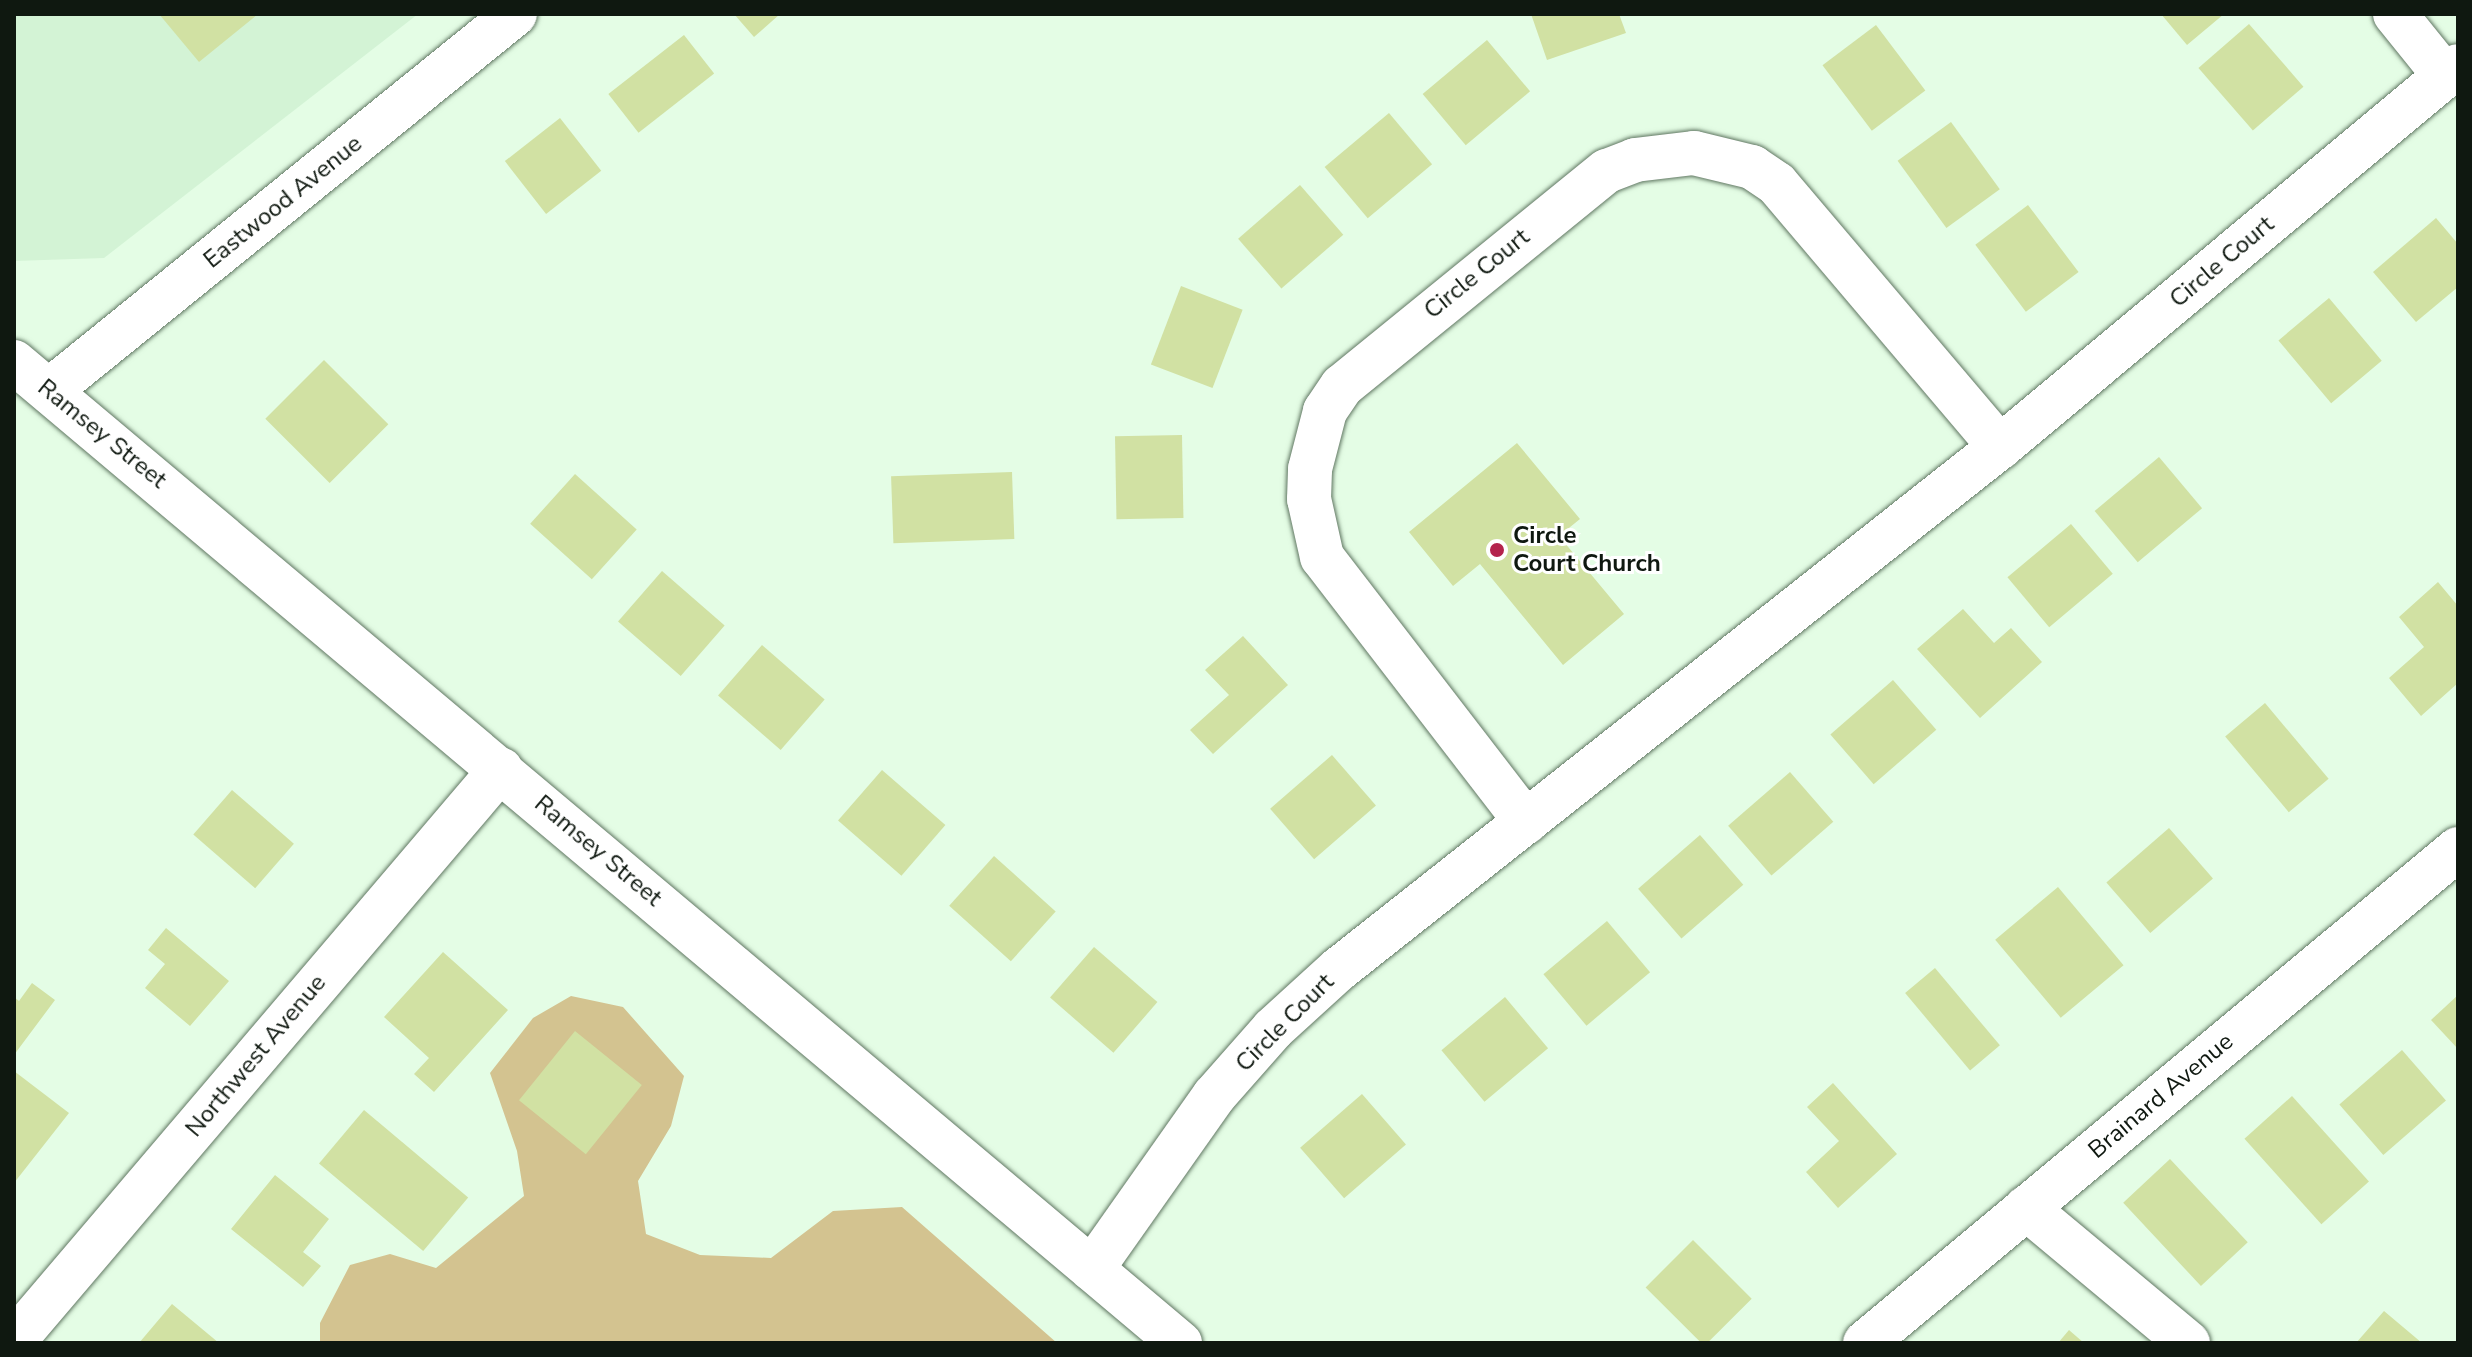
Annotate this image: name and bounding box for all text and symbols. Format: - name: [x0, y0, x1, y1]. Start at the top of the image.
- street label: Eastwood Avenue: [198, 129, 368, 275]
- street label: Circle Court: [2164, 210, 2280, 314]
- street label: Circle Court: [1419, 223, 1535, 325]
- street label: Ramsey Street: [32, 373, 172, 495]
- place label: Circle Court Church: [1513, 522, 1661, 578]
- marker: Circle Court Church: [1488, 541, 1506, 559]
- street label: Ramsey Street: [528, 789, 668, 913]
- street label: Circle Court: [1230, 968, 1340, 1078]
- street label: Northwest Avenue: [180, 969, 332, 1143]
- street label: Brainard Avenue: [2083, 1027, 2239, 1165]

